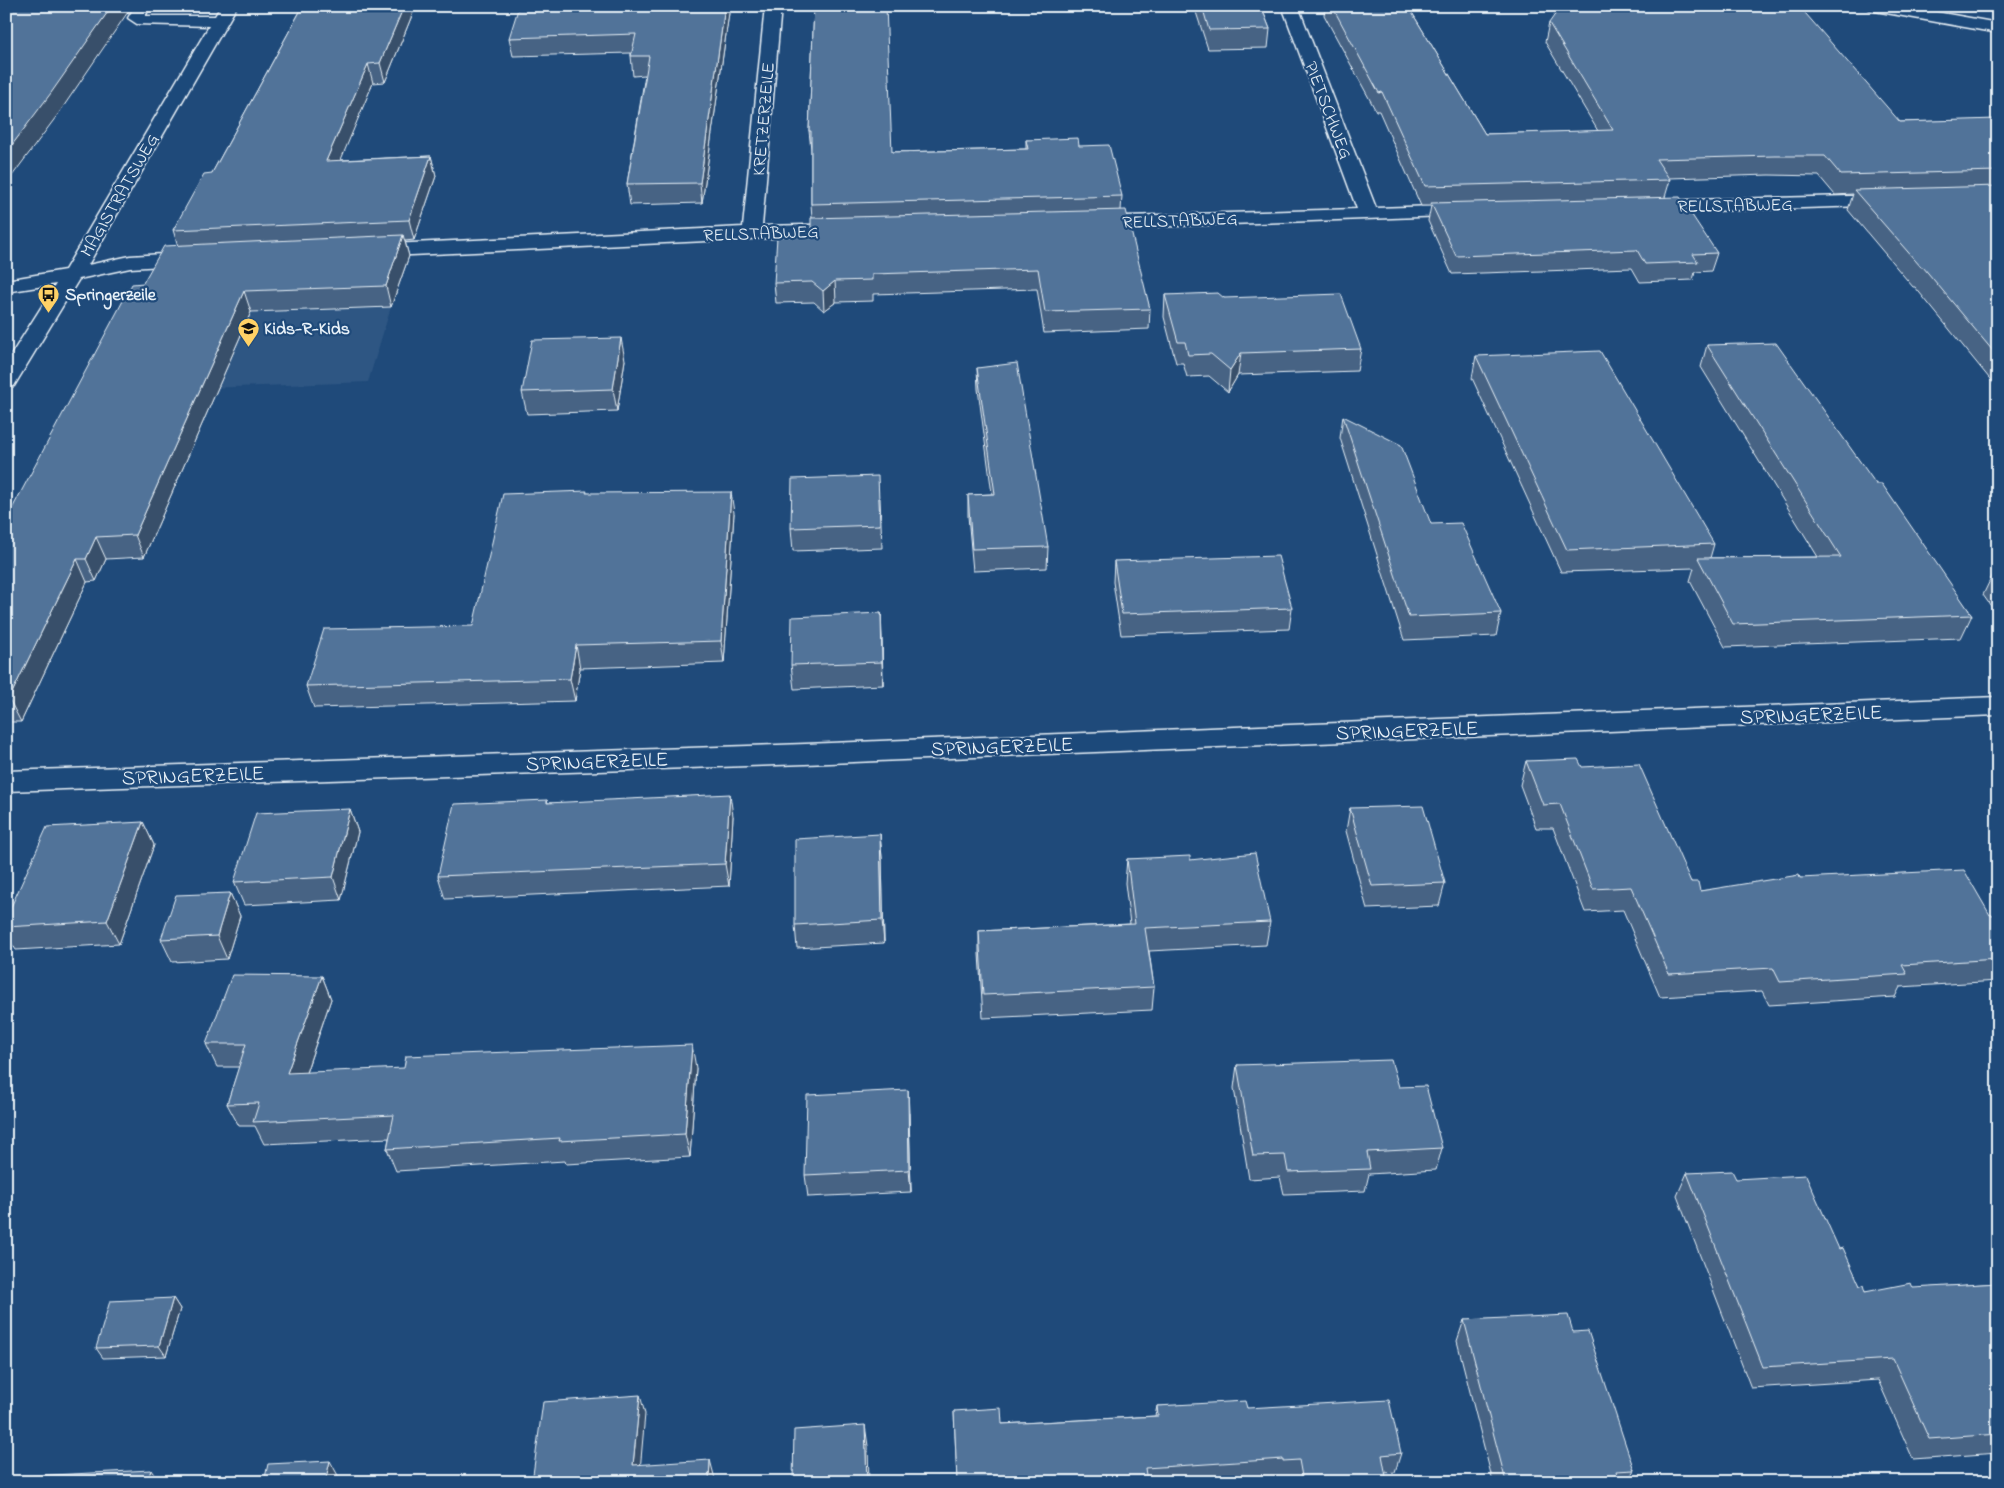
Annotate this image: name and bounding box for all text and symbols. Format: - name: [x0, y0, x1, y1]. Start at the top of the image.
- street label: PIETSCHWEG: [1297, 58, 1358, 163]
- street label: KRETZERZEILE: [747, 61, 783, 177]
- street label: MAGISTRATSWEG: [75, 130, 167, 262]
- street label: RELLSTABWEG: [1677, 193, 1793, 221]
- street label: RELLSTABWEG: [1122, 207, 1238, 237]
- street label: RELLSTABWEG: [703, 220, 819, 250]
- bus stop icon: Springerzeile: [37, 282, 61, 313]
- place label: Springerzeile: [65, 283, 157, 310]
- school or university icon: Kids-R-Kids: [236, 316, 260, 347]
- place label: Kids-R-Kids: [264, 317, 350, 343]
- street label: SPRINGERZEILE: [1739, 699, 1883, 733]
- street label: SPRINGERZEILE: [1335, 715, 1479, 749]
- street label: SPRINGERZEILE: [930, 731, 1074, 765]
- street label: SPRINGERZEILE: [525, 746, 669, 780]
- street label: SPRINGERZEILE: [121, 760, 265, 794]

